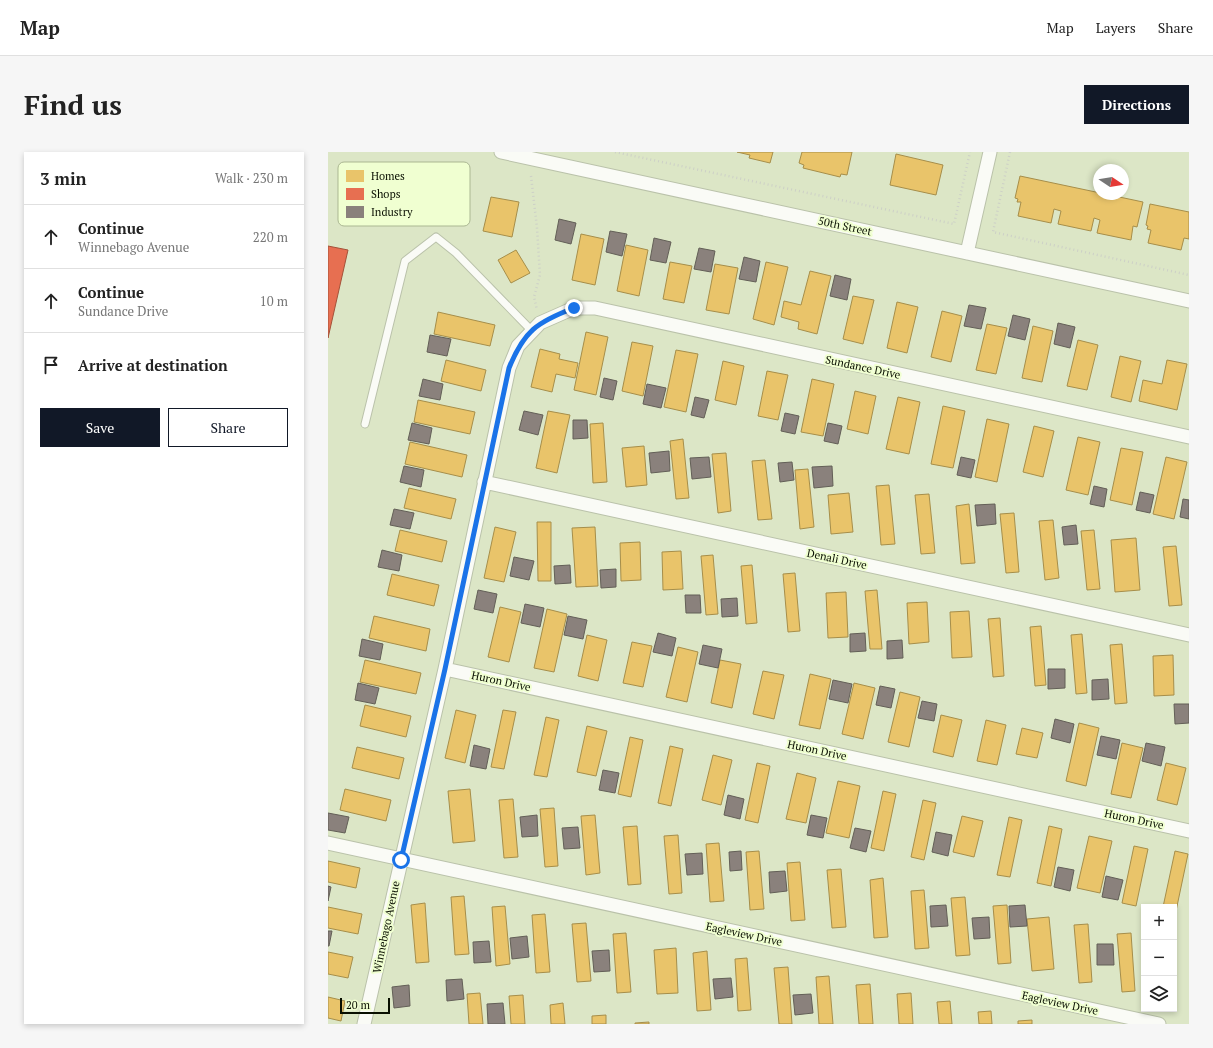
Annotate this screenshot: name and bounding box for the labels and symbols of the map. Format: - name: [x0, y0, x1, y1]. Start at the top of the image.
- legend: [338, 162, 470, 226]
- north arrow: [1093, 164, 1129, 200]
- text: Homes: [371, 169, 405, 183]
- text: Shops: [371, 187, 401, 201]
- text: Industry: [371, 205, 413, 219]
- street label: 50th Street: [817, 214, 873, 238]
- route end: [565, 299, 583, 317]
- street label: Sundance Drive: [824, 352, 902, 382]
- street label: Denali Drive: [806, 546, 869, 572]
- street label: Huron Drive: [470, 668, 532, 694]
- street label: Huron Drive: [786, 737, 848, 763]
- street label: Huron Drive: [1103, 806, 1165, 832]
- route start: [392, 851, 410, 869]
- street label: Winnebago Avenue: [369, 879, 403, 974]
- street label: Eagleview Drive: [705, 919, 784, 949]
- street label: Eagleview Drive: [1021, 988, 1100, 1018]
- scale bar: [340, 996, 390, 1015]

